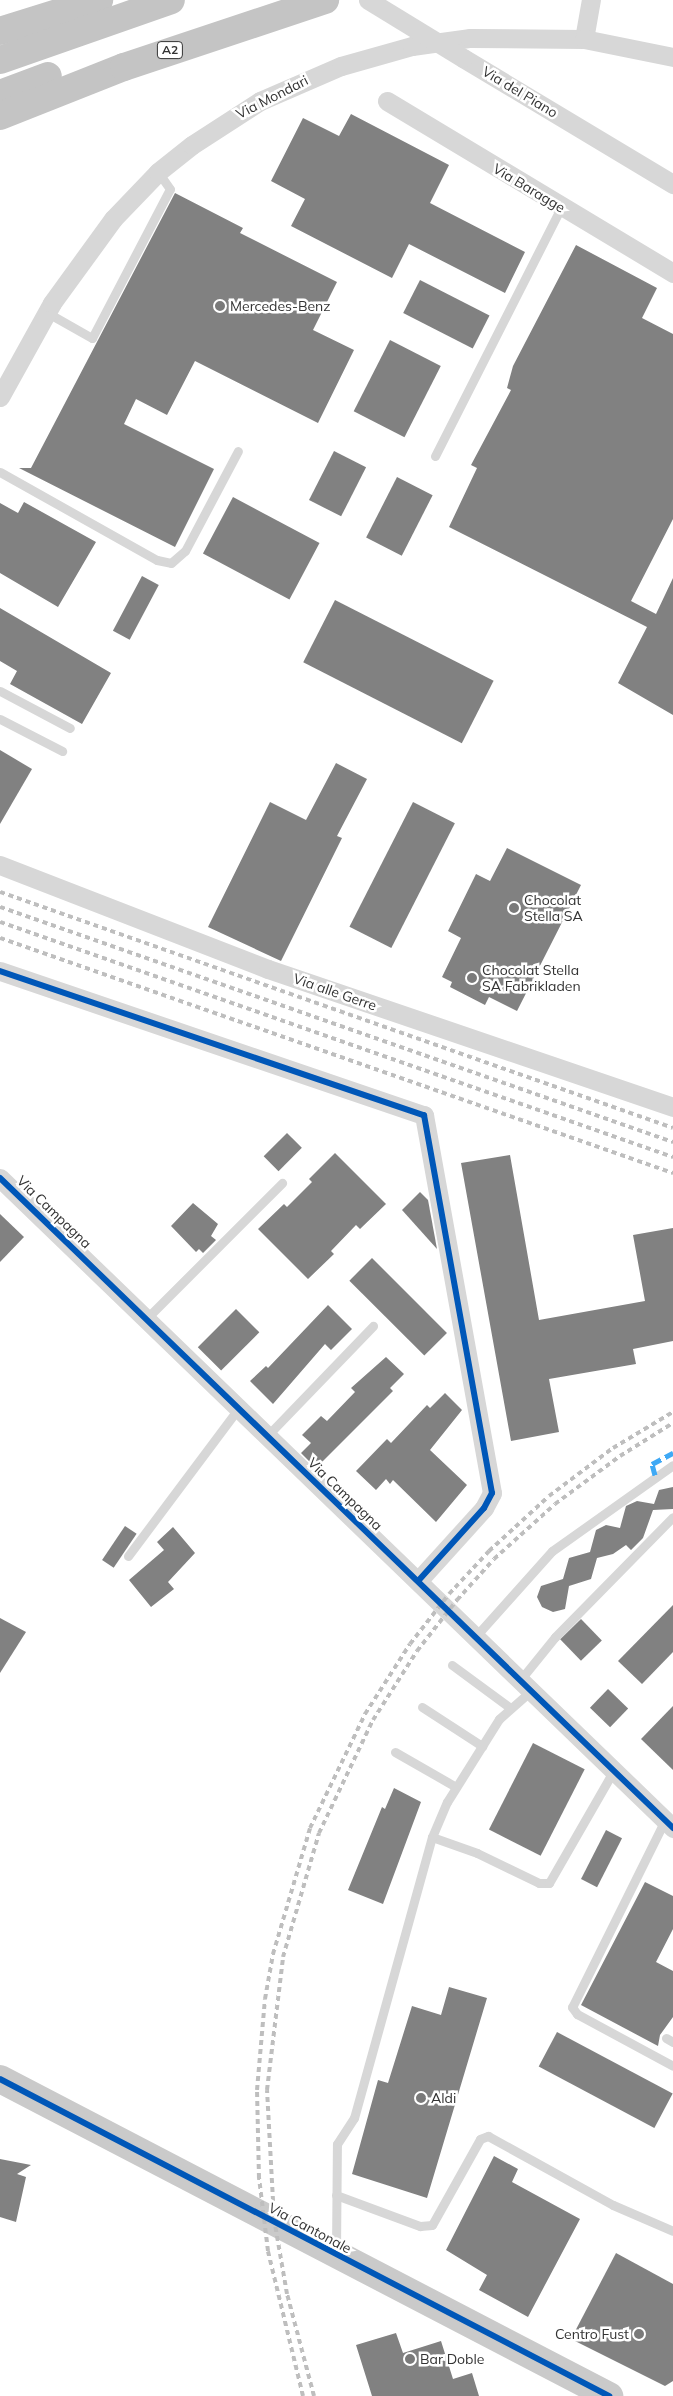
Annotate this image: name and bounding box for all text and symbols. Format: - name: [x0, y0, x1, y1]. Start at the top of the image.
- road number: A2: [156, 40, 184, 60]
- street label: Via del Piano: [479, 63, 561, 121]
- street label: Via Mondari: [233, 72, 311, 122]
- street label: Via Baragge: [490, 160, 568, 216]
- place label: Mercedes-Benz: [230, 298, 331, 314]
- marker: Mercedes-Benz: [214, 300, 226, 312]
- place label: Chocolat Stella SA: [524, 892, 583, 924]
- marker: Chocolat Stella SA: [508, 902, 520, 914]
- place label: Chocolat Stella SA Fabrikladen: [482, 962, 581, 994]
- street label: Via alle Gerre: [291, 970, 379, 1014]
- marker: Chocolat Stella SA Fabrikladen: [466, 972, 478, 984]
- street label: Via Campagna: [13, 1172, 95, 1252]
- street label: Via Campagna: [304, 1454, 386, 1534]
- place label: Aldi: [431, 2090, 456, 2106]
- marker: Aldi: [415, 2092, 427, 2104]
- street label: Via Cantonale: [266, 2199, 354, 2257]
- place label: Centro Fust: [555, 2326, 629, 2342]
- marker: Centro Fust: [633, 2328, 645, 2340]
- place label: Bar Doble: [420, 2351, 484, 2367]
- marker: Bar Doble: [404, 2353, 416, 2365]

